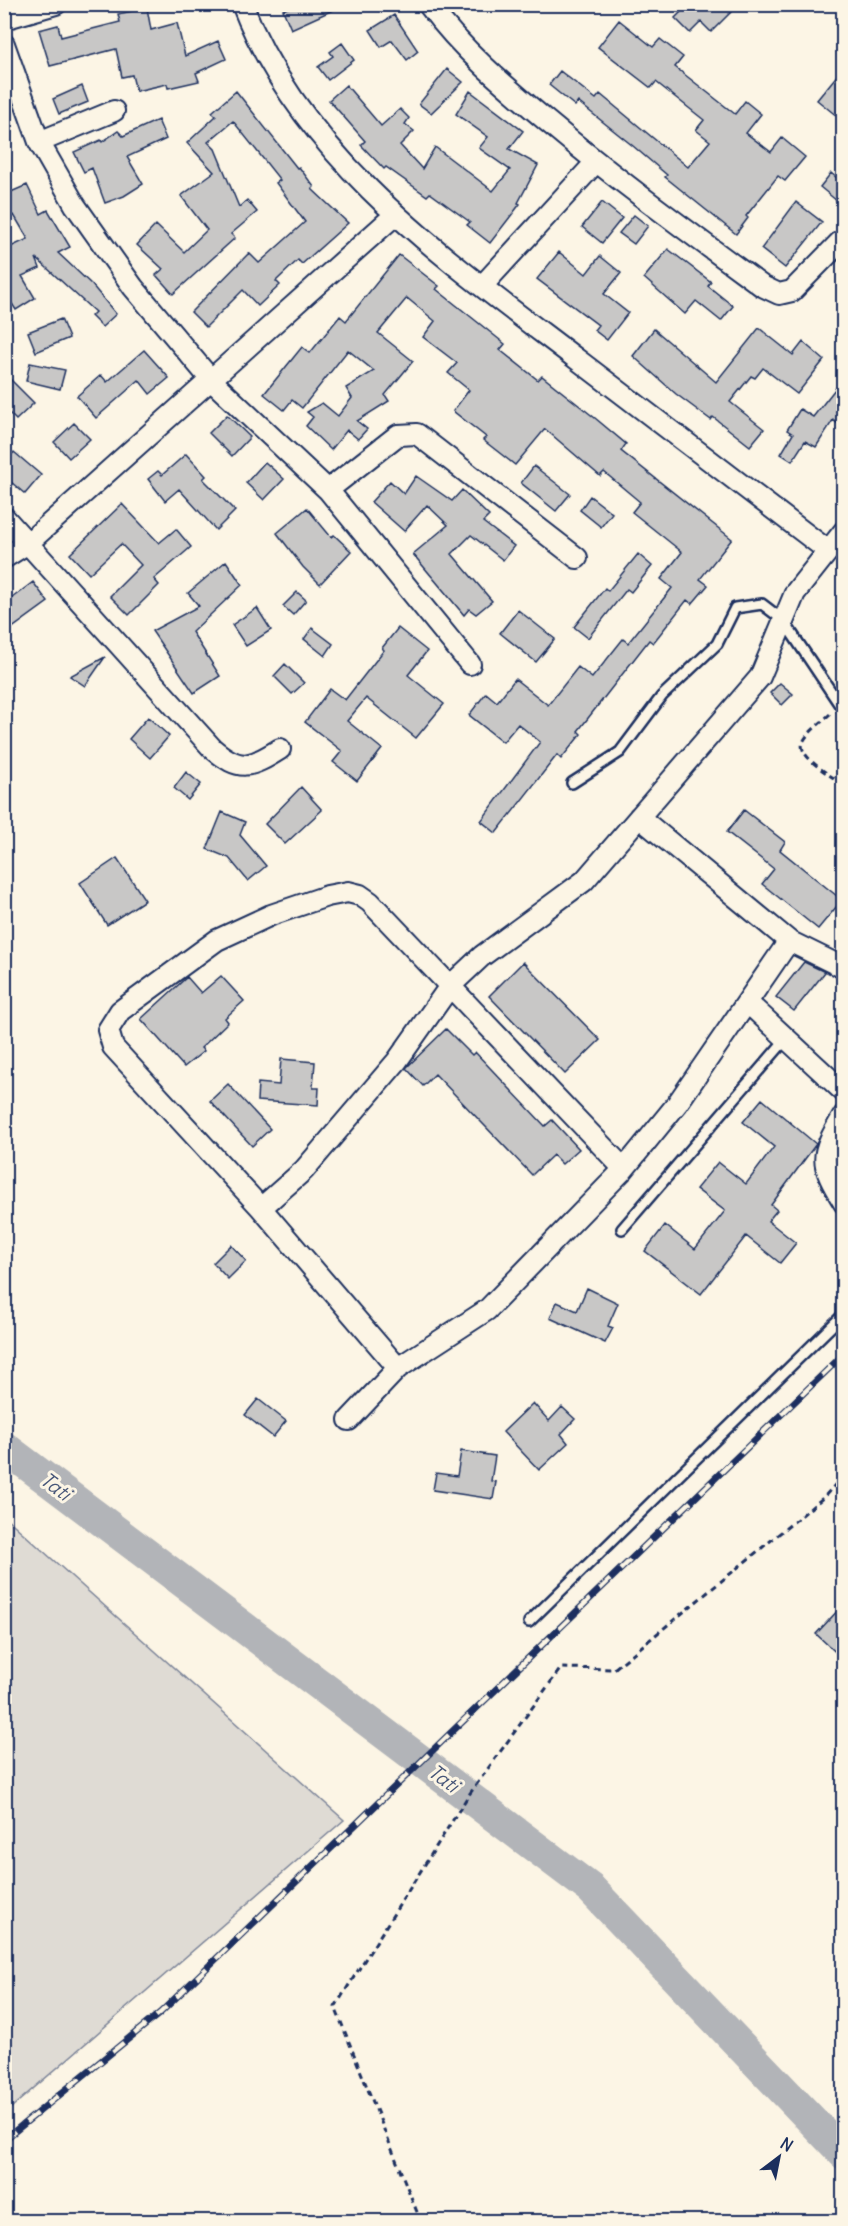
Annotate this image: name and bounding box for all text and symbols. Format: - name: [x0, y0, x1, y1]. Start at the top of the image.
- water label: Tati: [36, 1466, 78, 1507]
- water label: Tati: [424, 1758, 466, 1799]
- north arrow: [749, 2127, 809, 2187]
- text: N: [777, 2133, 797, 2156]

